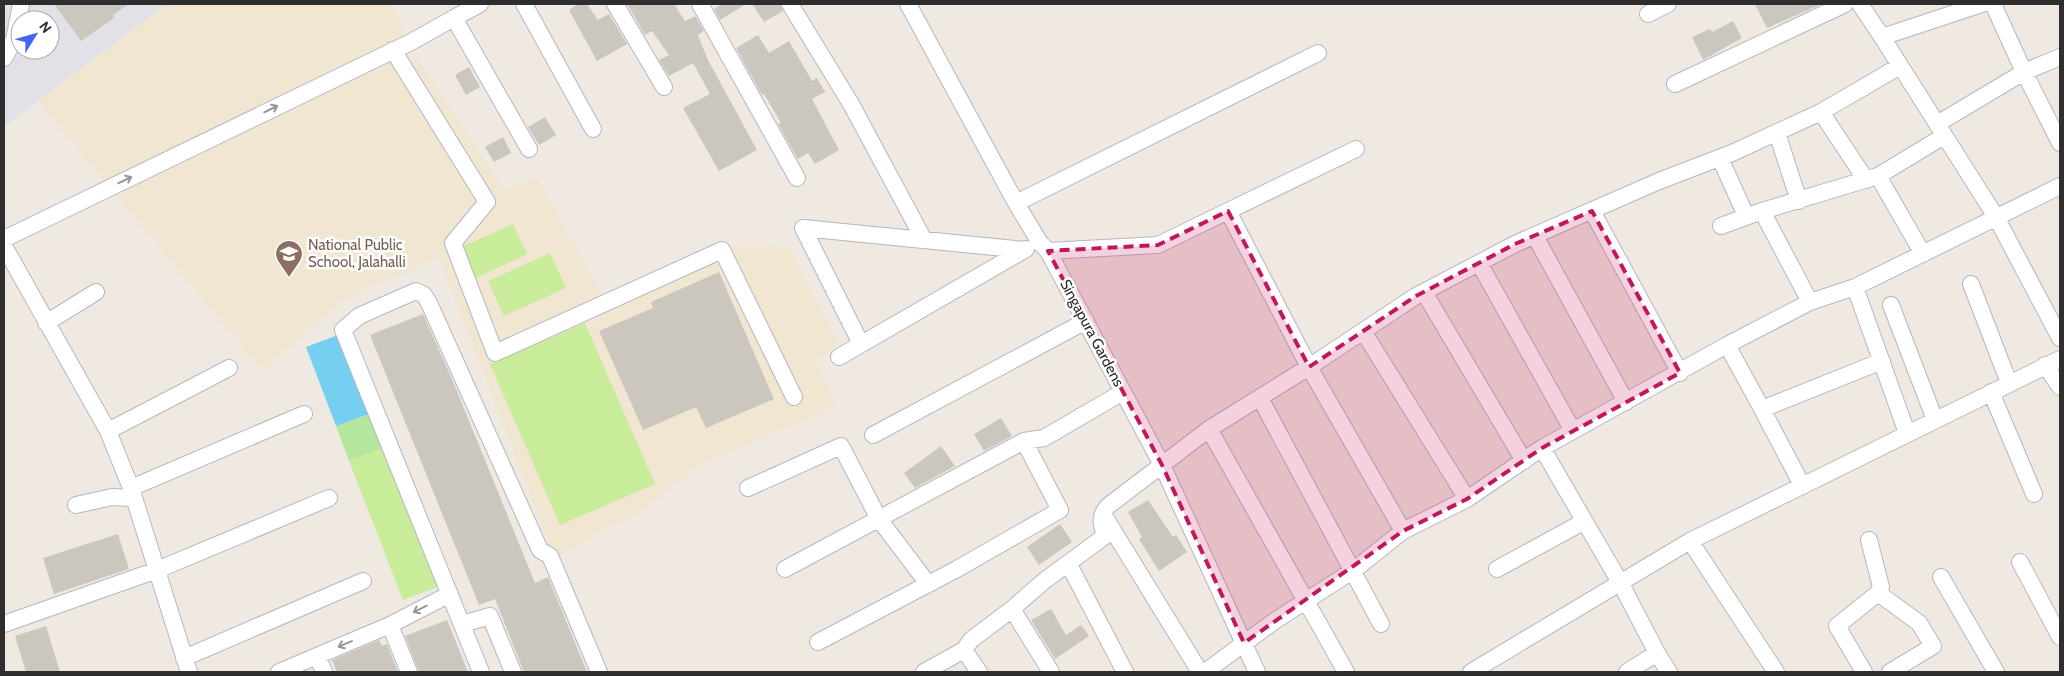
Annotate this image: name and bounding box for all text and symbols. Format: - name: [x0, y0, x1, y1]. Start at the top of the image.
- north arrow: [10, 10, 60, 60]
- text: N: [35, 18, 56, 37]
- one-way arrow: [263, 104, 278, 114]
- one-way arrow: [117, 175, 132, 185]
- place label: National Public School, Jalahalli: [308, 236, 406, 271]
- school or university icon: National Public School, Jalahalli: [274, 239, 304, 278]
- street label: Singapura Gardens: [1056, 276, 1128, 390]
- one-way arrow: [413, 605, 428, 614]
- one-way arrow: [338, 639, 353, 649]

